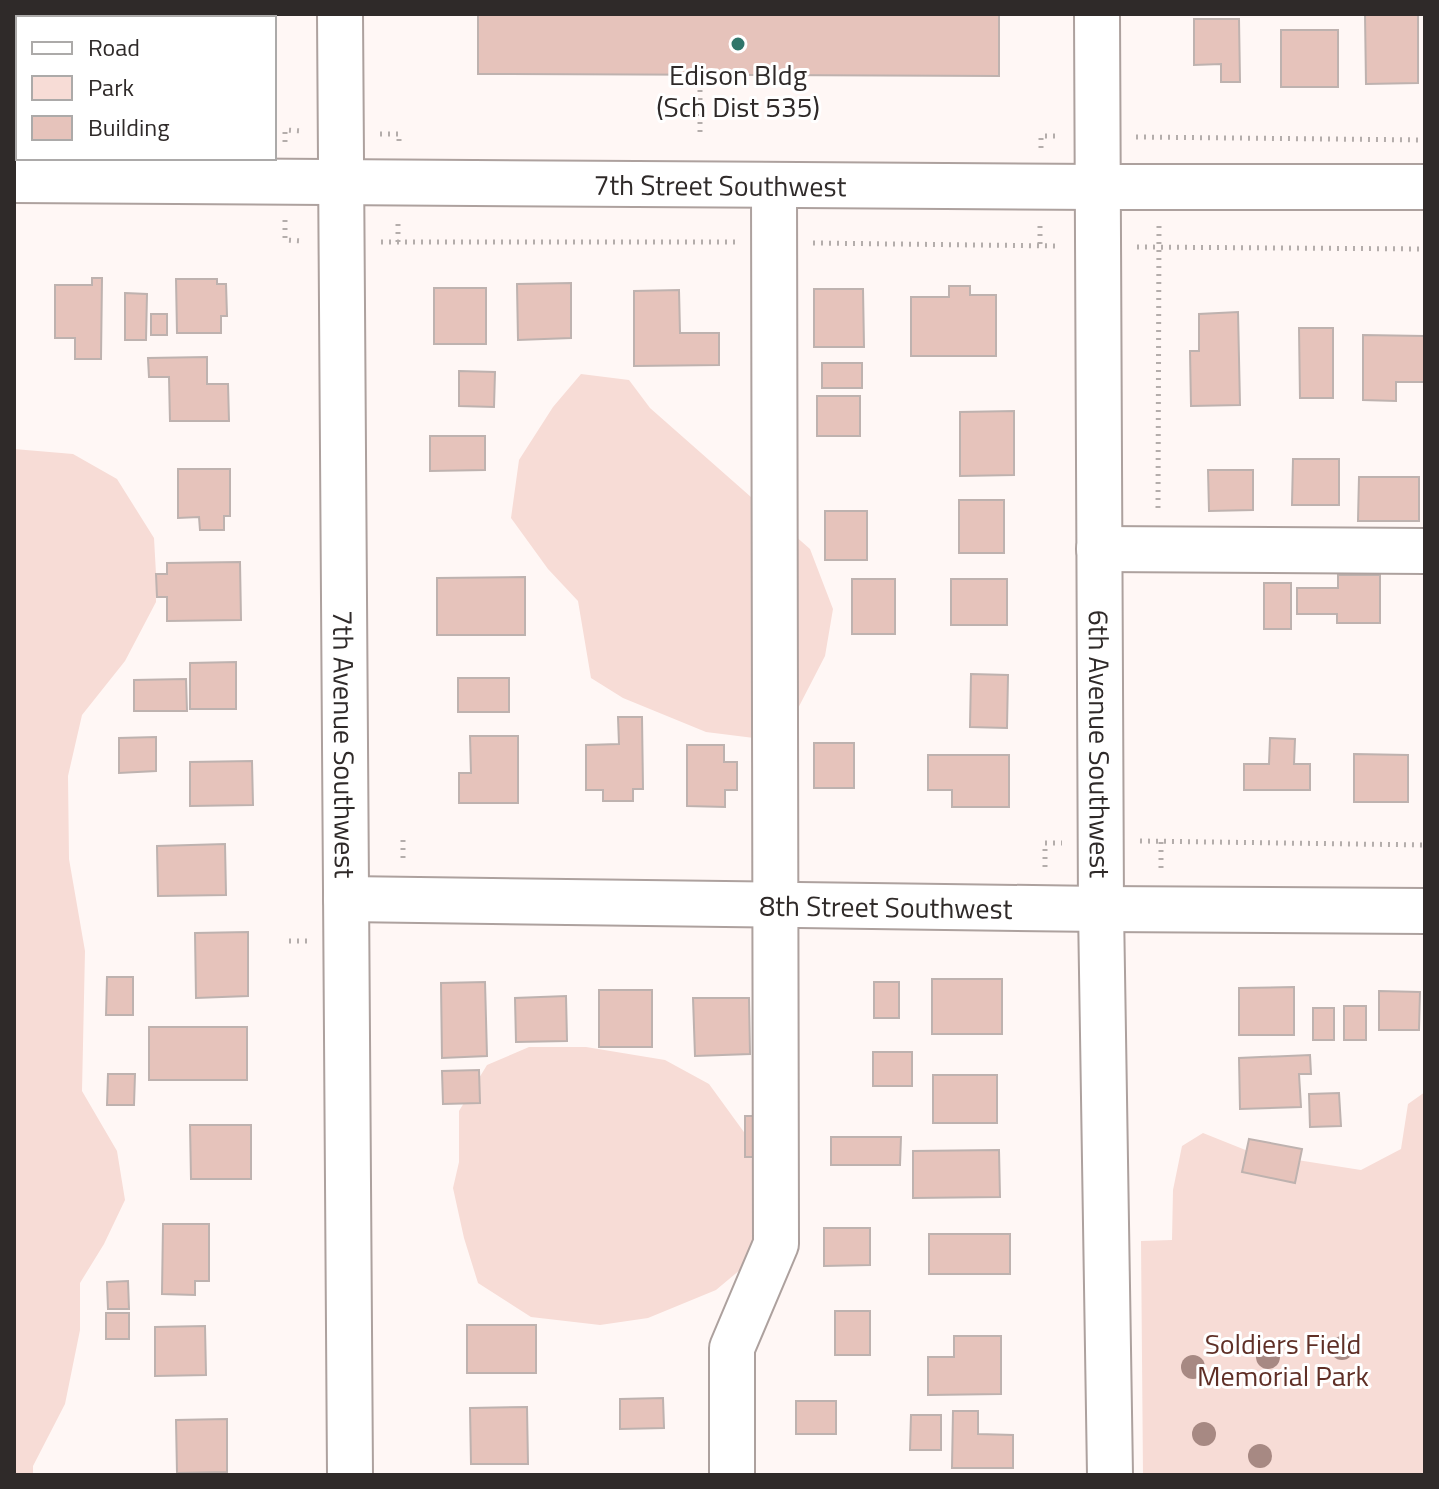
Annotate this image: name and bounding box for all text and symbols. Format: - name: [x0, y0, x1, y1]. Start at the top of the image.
- legend: [16, 16, 276, 160]
- text: Road: [88, 29, 140, 65]
- marker: Edison Bldg (Sch Dist 535): [729, 35, 747, 53]
- place label: Edison Bldg (Sch Dist 535): [656, 53, 820, 128]
- text: Park: [88, 69, 134, 105]
- text: Building: [88, 109, 170, 145]
- street label: 7th Street Southwest: [593, 162, 847, 207]
- street label: 7th Avenue Southwest: [323, 610, 367, 878]
- street label: 6th Avenue Southwest: [1078, 610, 1122, 878]
- street label: 8th Street Southwest: [759, 883, 1013, 929]
- park label: Soldiers Field Memorial Park: [1197, 1322, 1369, 1397]

